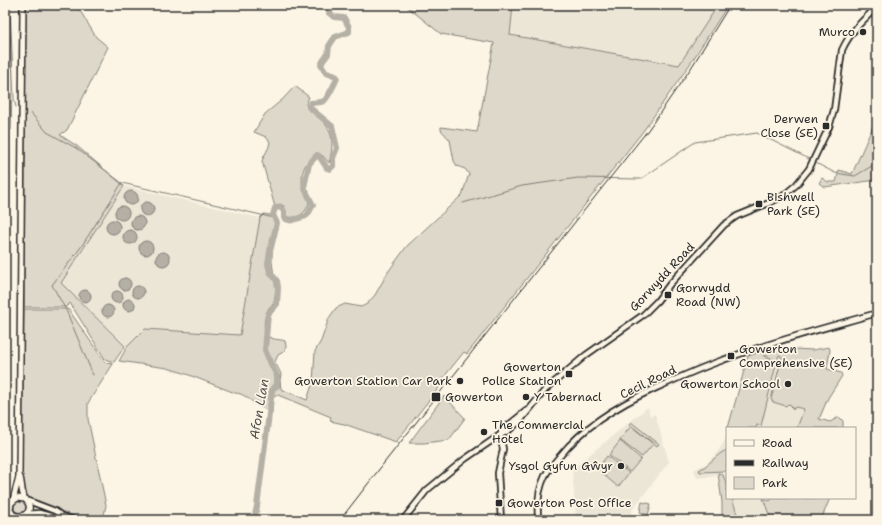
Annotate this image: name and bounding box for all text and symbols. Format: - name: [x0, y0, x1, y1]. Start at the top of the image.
- place label: Murco: [819, 24, 855, 40]
- marker: Murco: [858, 27, 868, 37]
- place label: Derwen Close (SE): [760, 111, 818, 141]
- marker: Derwen Close (SE): [821, 121, 831, 131]
- place label: Bishwell Park (SE): [767, 189, 820, 219]
- marker: Bishwell Park (SE): [754, 199, 764, 209]
- street label: Gorwydd Road: [626, 239, 698, 315]
- place label: Gorwydd Road (NW): [676, 280, 740, 310]
- marker: Gorwydd Road (NW): [663, 290, 673, 300]
- place label: Gowerton Comprehensive (SE): [739, 341, 853, 371]
- marker: Gowerton Comprehensive (SE): [726, 351, 736, 361]
- place label: Gowerton Police Station: [482, 359, 561, 389]
- street label: Cecil Road: [617, 361, 679, 402]
- marker: Gowerton Police Station: [564, 369, 574, 379]
- place label: Gowerton Station Car Park: [294, 373, 452, 389]
- marker: Gowerton Station Car Park: [455, 376, 465, 386]
- place label: Gowerton School: [680, 376, 780, 392]
- water label: Afon Llan: [245, 377, 273, 441]
- marker: Gowerton School: [783, 379, 793, 389]
- place label: Gowerton: [445, 389, 503, 405]
- place label: Y Tabernacl: [534, 389, 602, 405]
- marker: Gowerton: [430, 391, 442, 403]
- marker: Y Tabernacl: [521, 392, 531, 402]
- place label: The Commercial Hotel: [492, 417, 584, 447]
- marker: The Commercial Hotel: [479, 427, 489, 437]
- legend: [726, 427, 856, 499]
- text: Road: [762, 435, 793, 451]
- text: Railway: [762, 455, 809, 471]
- place label: Ysgol Gyfun Gŵyr: [509, 458, 613, 474]
- marker: Ysgol Gyfun Gŵyr: [616, 461, 626, 471]
- text: Park: [762, 475, 788, 491]
- place label: Gowerton Post Office: [507, 495, 632, 511]
- marker: Gowerton Post Office: [494, 498, 504, 508]

